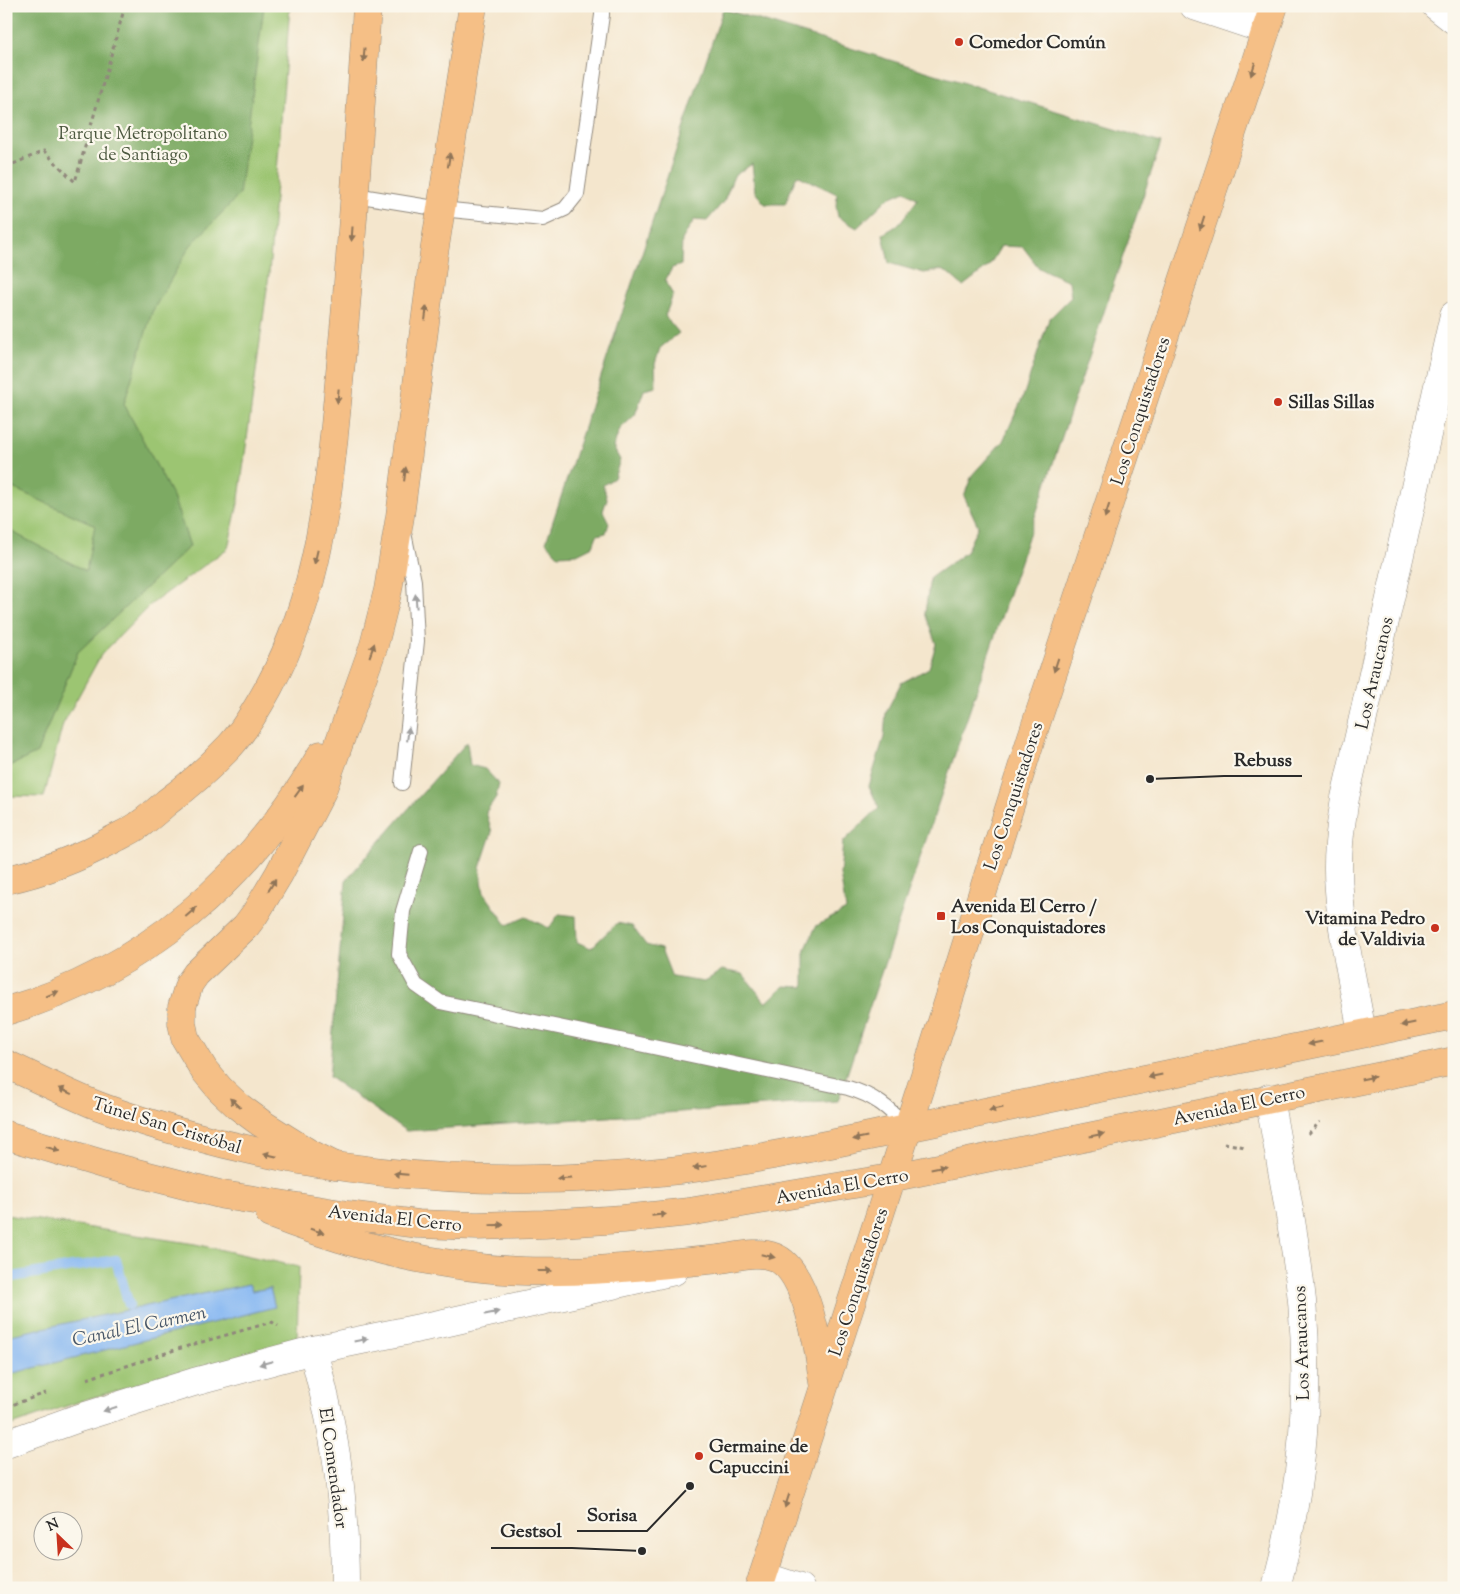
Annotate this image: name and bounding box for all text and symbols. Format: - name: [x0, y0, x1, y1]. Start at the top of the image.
- place label: Comedor Común: [969, 31, 1106, 57]
- marker: Comedor Común: [953, 36, 965, 48]
- one-way arrow: [360, 47, 368, 63]
- one-way arrow: [1249, 62, 1257, 77]
- park label: Parque Metropolitano de Santiago: [59, 122, 228, 169]
- one-way arrow: [446, 152, 454, 168]
- one-way arrow: [1198, 216, 1205, 231]
- one-way arrow: [348, 227, 356, 243]
- one-way arrow: [422, 304, 430, 320]
- street label: Los Conquistadores: [1106, 334, 1178, 489]
- one-way arrow: [333, 389, 341, 405]
- place label: Sillas Sillas: [1288, 391, 1374, 417]
- marker: Sillas Sillas: [1272, 396, 1284, 408]
- one-way arrow: [402, 465, 410, 481]
- one-way arrow: [1103, 503, 1110, 518]
- one-way arrow: [312, 550, 320, 565]
- one-way arrow: [411, 593, 419, 609]
- street label: Los Araucanos: [1350, 615, 1402, 732]
- one-way arrow: [369, 643, 376, 658]
- one-way arrow: [1051, 657, 1059, 672]
- street label: Los Conquistadores: [979, 719, 1051, 874]
- one-way arrow: [404, 726, 412, 742]
- callout: Rebuss: [1224, 742, 1302, 776]
- text: Rebuss: [1234, 748, 1293, 775]
- one-way arrow: [294, 784, 304, 798]
- one-way arrow: [268, 878, 277, 891]
- place label: Avenida El Cerro / Los Conquistadores: [951, 895, 1106, 942]
- one-way arrow: [185, 907, 198, 918]
- place label: Vitamina Pedro de Valdivia: [1305, 907, 1426, 954]
- marker: Avenida El Cerro / Los Conquistadores: [935, 910, 947, 922]
- marker: Vitamina Pedro de Valdivia: [1429, 922, 1441, 934]
- one-way arrow: [45, 990, 59, 998]
- one-way arrow: [1400, 1021, 1416, 1029]
- one-way arrow: [1307, 1039, 1322, 1047]
- one-way arrow: [1148, 1072, 1163, 1080]
- one-way arrow: [1361, 1074, 1377, 1082]
- street label: Avenida El Cerro: [1171, 1080, 1308, 1134]
- one-way arrow: [57, 1087, 72, 1096]
- street label: Túnel San Cristóbal: [89, 1092, 244, 1162]
- one-way arrow: [229, 1097, 241, 1109]
- one-way arrow: [988, 1105, 1004, 1113]
- one-way arrow: [1089, 1131, 1105, 1139]
- one-way arrow: [852, 1134, 867, 1142]
- one-way arrow: [46, 1145, 61, 1153]
- one-way arrow: [261, 1150, 277, 1158]
- one-way arrow: [691, 1163, 707, 1171]
- street label: Avenida El Cerro: [774, 1163, 911, 1212]
- one-way arrow: [930, 1164, 946, 1172]
- one-way arrow: [393, 1170, 409, 1178]
- one-way arrow: [555, 1175, 571, 1183]
- street label: Avenida El Cerro: [327, 1200, 463, 1240]
- street label: Los Conquistadores: [824, 1205, 896, 1360]
- one-way arrow: [651, 1211, 667, 1219]
- one-way arrow: [489, 1221, 505, 1229]
- one-way arrow: [310, 1228, 325, 1236]
- one-way arrow: [760, 1252, 776, 1260]
- one-way arrow: [537, 1267, 553, 1275]
- street label: Los Araucanos: [1288, 1285, 1318, 1401]
- water label: Canal El Carmen: [70, 1300, 209, 1355]
- one-way arrow: [485, 1309, 500, 1317]
- one-way arrow: [353, 1336, 368, 1344]
- one-way arrow: [258, 1359, 273, 1367]
- one-way arrow: [102, 1405, 117, 1413]
- street label: El Comendador: [311, 1406, 353, 1531]
- place label: Germaine de Capuccini: [709, 1435, 809, 1482]
- marker: Germaine de Capuccini: [693, 1450, 705, 1462]
- one-way arrow: [783, 1494, 791, 1509]
- callout: Sorisa: [577, 1497, 647, 1531]
- text: Sorisa: [587, 1503, 637, 1530]
- north arrow: [32, 1512, 82, 1562]
- callout: Gestsol: [491, 1514, 572, 1548]
- text: N: [44, 1515, 63, 1537]
- text: Gestsol: [500, 1519, 562, 1546]

